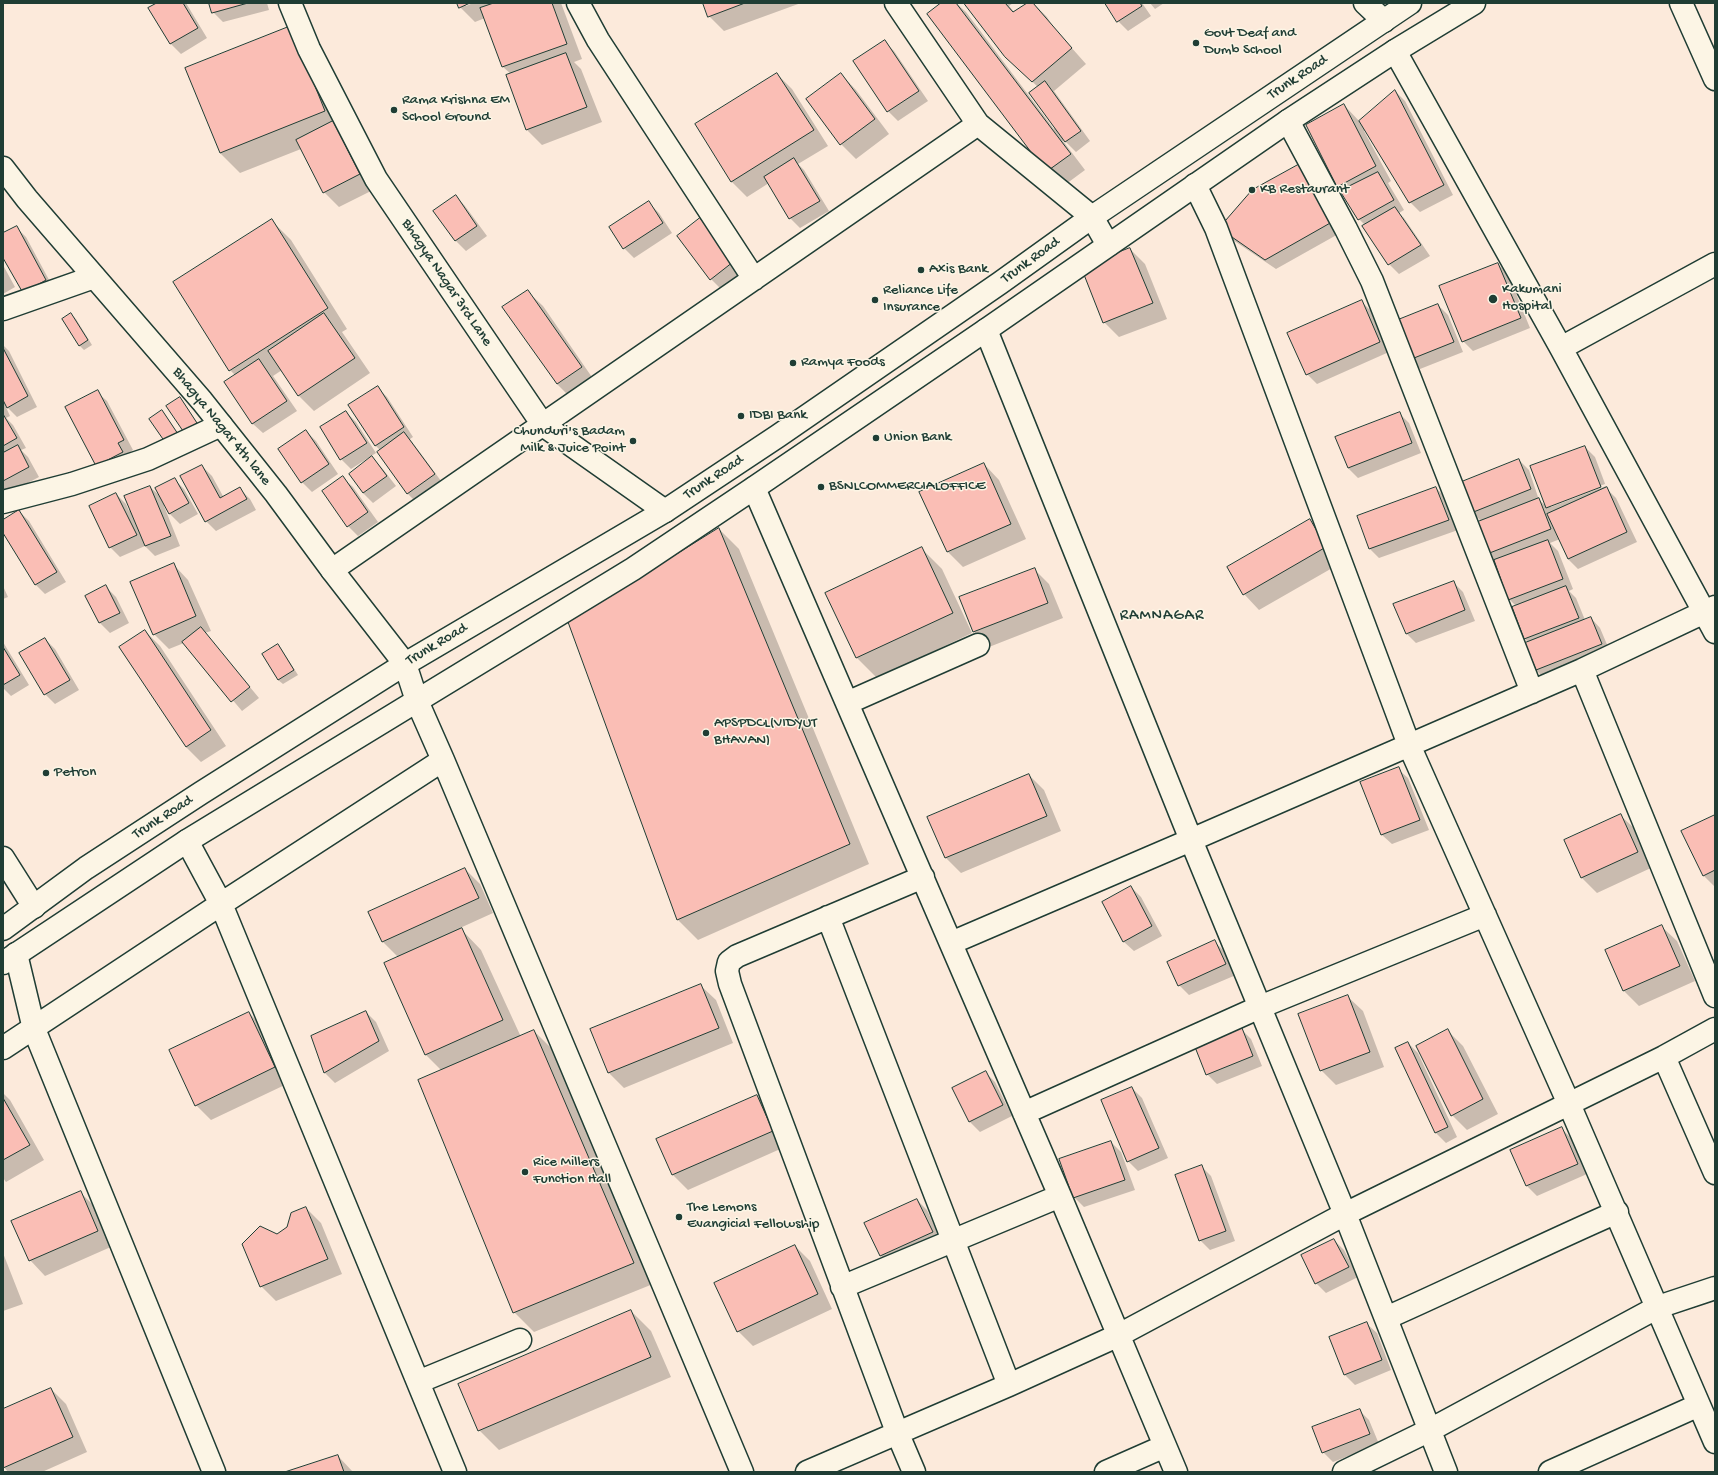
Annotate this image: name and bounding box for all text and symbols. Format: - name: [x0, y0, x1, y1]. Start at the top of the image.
- place label: Govt Deaf and Dumb School: [1204, 25, 1296, 60]
- marker: Govt Deaf and Dumb School: [1191, 38, 1201, 48]
- street label: Trunk Road: [1265, 51, 1331, 105]
- place label: Rama Krishna EM School Ground: [402, 92, 510, 127]
- marker: Rama Krishna EM School Ground: [389, 105, 399, 115]
- place label: KB Restaurant: [1260, 181, 1349, 199]
- marker: KB Restaurant: [1247, 185, 1257, 195]
- street label: Bhagya Nagar 3rd Lane: [397, 216, 495, 350]
- street label: Trunk Road: [998, 234, 1064, 288]
- place label: Axis Bank: [929, 261, 988, 279]
- marker: Axis Bank: [916, 265, 926, 275]
- place label: Kakumani Hospital: [1502, 281, 1562, 316]
- place label: Reliance Life Insurance: [883, 282, 958, 317]
- marker: Kakumani Hospital: [1487, 293, 1499, 305]
- marker: Reliance Life Insurance: [870, 295, 880, 305]
- place label: Ramya Foods: [801, 354, 885, 372]
- marker: Ramya Foods: [788, 358, 798, 368]
- street label: Bhagya Nagar 4th lane: [168, 364, 274, 490]
- place label: IDBI Bank: [749, 407, 807, 425]
- marker: IDBI Bank: [736, 411, 746, 421]
- place label: Chunduri's Badam Milk & Juice Point: [514, 423, 625, 458]
- place label: Union Bank: [884, 429, 951, 447]
- marker: Union Bank: [871, 433, 881, 443]
- marker: Chunduri's Badam Milk & Juice Point: [628, 436, 638, 446]
- street label: Trunk Road: [681, 451, 747, 505]
- place label: BSNLCOMMERCIALOFFICE: [829, 478, 986, 496]
- marker: BSNLCOMMERCIALOFFICE: [816, 482, 826, 492]
- district label: RAMNAGAR: [1120, 607, 1204, 627]
- street label: Trunk Road: [403, 620, 471, 670]
- place label: APSPDCL(VIDYUT BHAVAN): [714, 715, 817, 750]
- marker: APSPDCL(VIDYUT BHAVAN): [701, 728, 711, 738]
- place label: Petron: [54, 764, 96, 782]
- marker: Petron: [41, 768, 51, 778]
- street label: Trunk Road: [129, 792, 197, 844]
- place label: Rice Millers Function Hall: [533, 1154, 611, 1189]
- marker: Rice Millers Function Hall: [520, 1167, 530, 1177]
- place label: The Lemons Evangicial Fellowship: [687, 1199, 819, 1234]
- marker: The Lemons Evangicial Fellowship: [674, 1212, 684, 1222]

